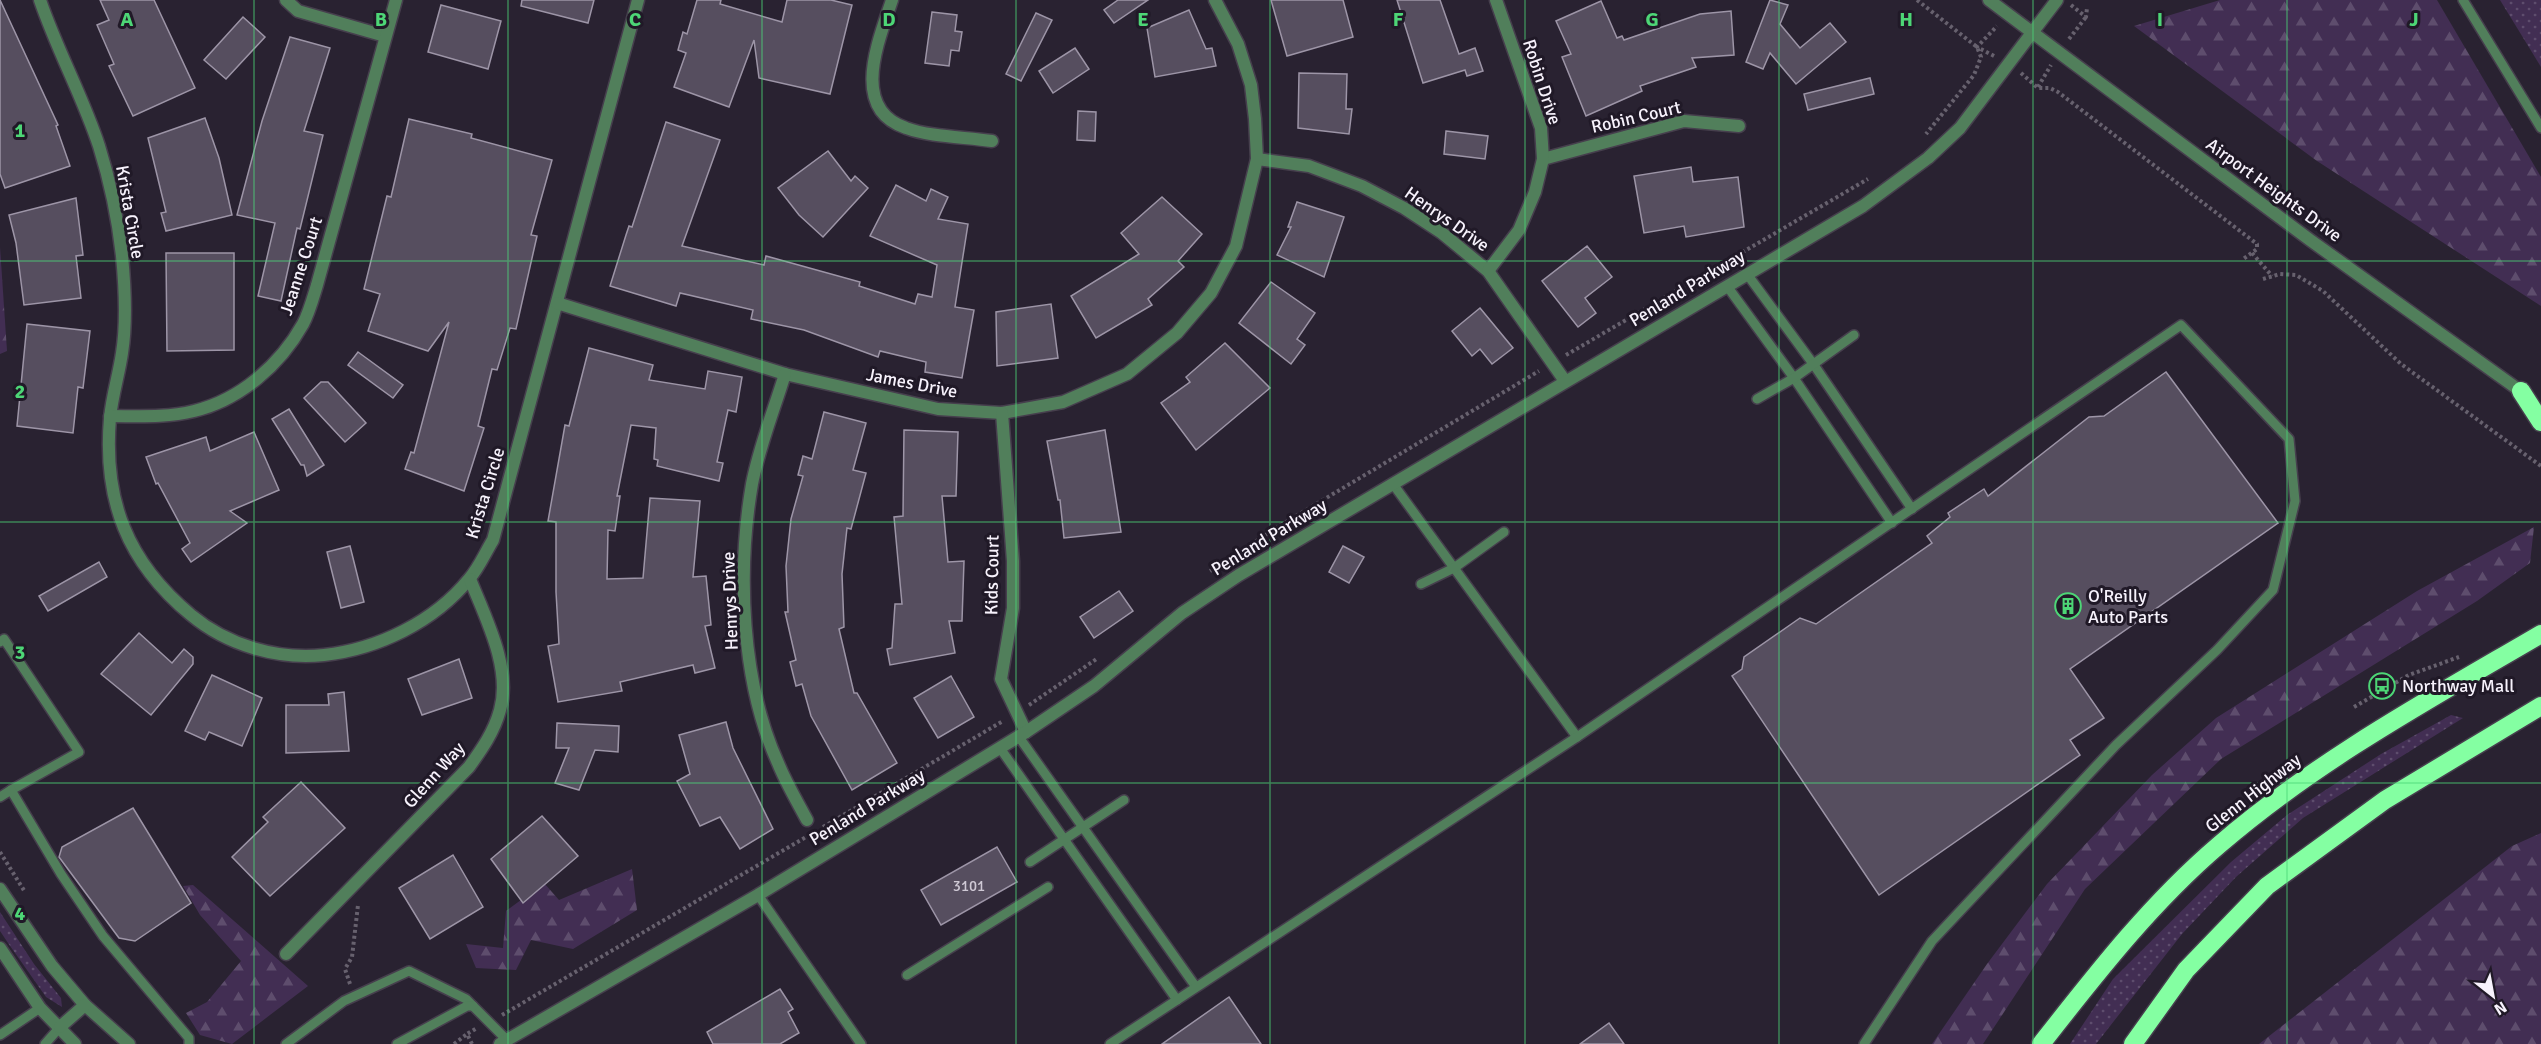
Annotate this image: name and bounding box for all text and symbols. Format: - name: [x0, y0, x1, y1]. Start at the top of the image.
- text: A: [121, 7, 134, 32]
- text: B: [375, 7, 387, 32]
- text: C: [629, 7, 641, 32]
- text: D: [882, 7, 896, 32]
- text: E: [1137, 7, 1149, 32]
- text: F: [1393, 7, 1404, 32]
- text: G: [1645, 7, 1659, 32]
- text: H: [1899, 7, 1913, 32]
- text: I: [2157, 7, 2163, 32]
- text: J: [2409, 7, 2419, 32]
- street label: Robin Drive: [1518, 37, 1566, 127]
- street label: Robin Court: [1589, 96, 1683, 138]
- text: 1: [15, 118, 26, 143]
- street label: Airport Heights Drive: [2202, 133, 2346, 247]
- street label: Krista Circle: [111, 164, 149, 260]
- street label: Henrys Drive: [1400, 182, 1494, 256]
- street label: Jeanne Court: [275, 214, 327, 318]
- street label: Penland Parkway: [1625, 245, 1749, 331]
- street label: James Drive: [865, 363, 959, 403]
- text: 2: [15, 379, 25, 404]
- street label: Krista Circle: [461, 445, 509, 541]
- street label: Penland Parkway: [1207, 494, 1331, 580]
- street label: Kids Court: [980, 535, 1004, 615]
- street label: Henrys Drive: [717, 551, 743, 651]
- place label: O'Reilly Auto Parts: [2088, 585, 2168, 628]
- building icon: O'Reilly Auto Parts: [2053, 591, 2083, 621]
- text: 3: [15, 640, 25, 665]
- bus stop icon: Northway Mall: [2367, 671, 2397, 701]
- place label: Northway Mall: [2402, 675, 2515, 697]
- street label: Glenn Way: [399, 737, 470, 813]
- street label: Glenn Highway: [2201, 748, 2306, 837]
- street label: Penland Parkway: [805, 764, 929, 850]
- house number: 3101: [953, 877, 985, 895]
- text: 4: [15, 901, 26, 926]
- north arrow: [2463, 966, 2523, 1026]
- text: N: [2490, 997, 2510, 1019]

